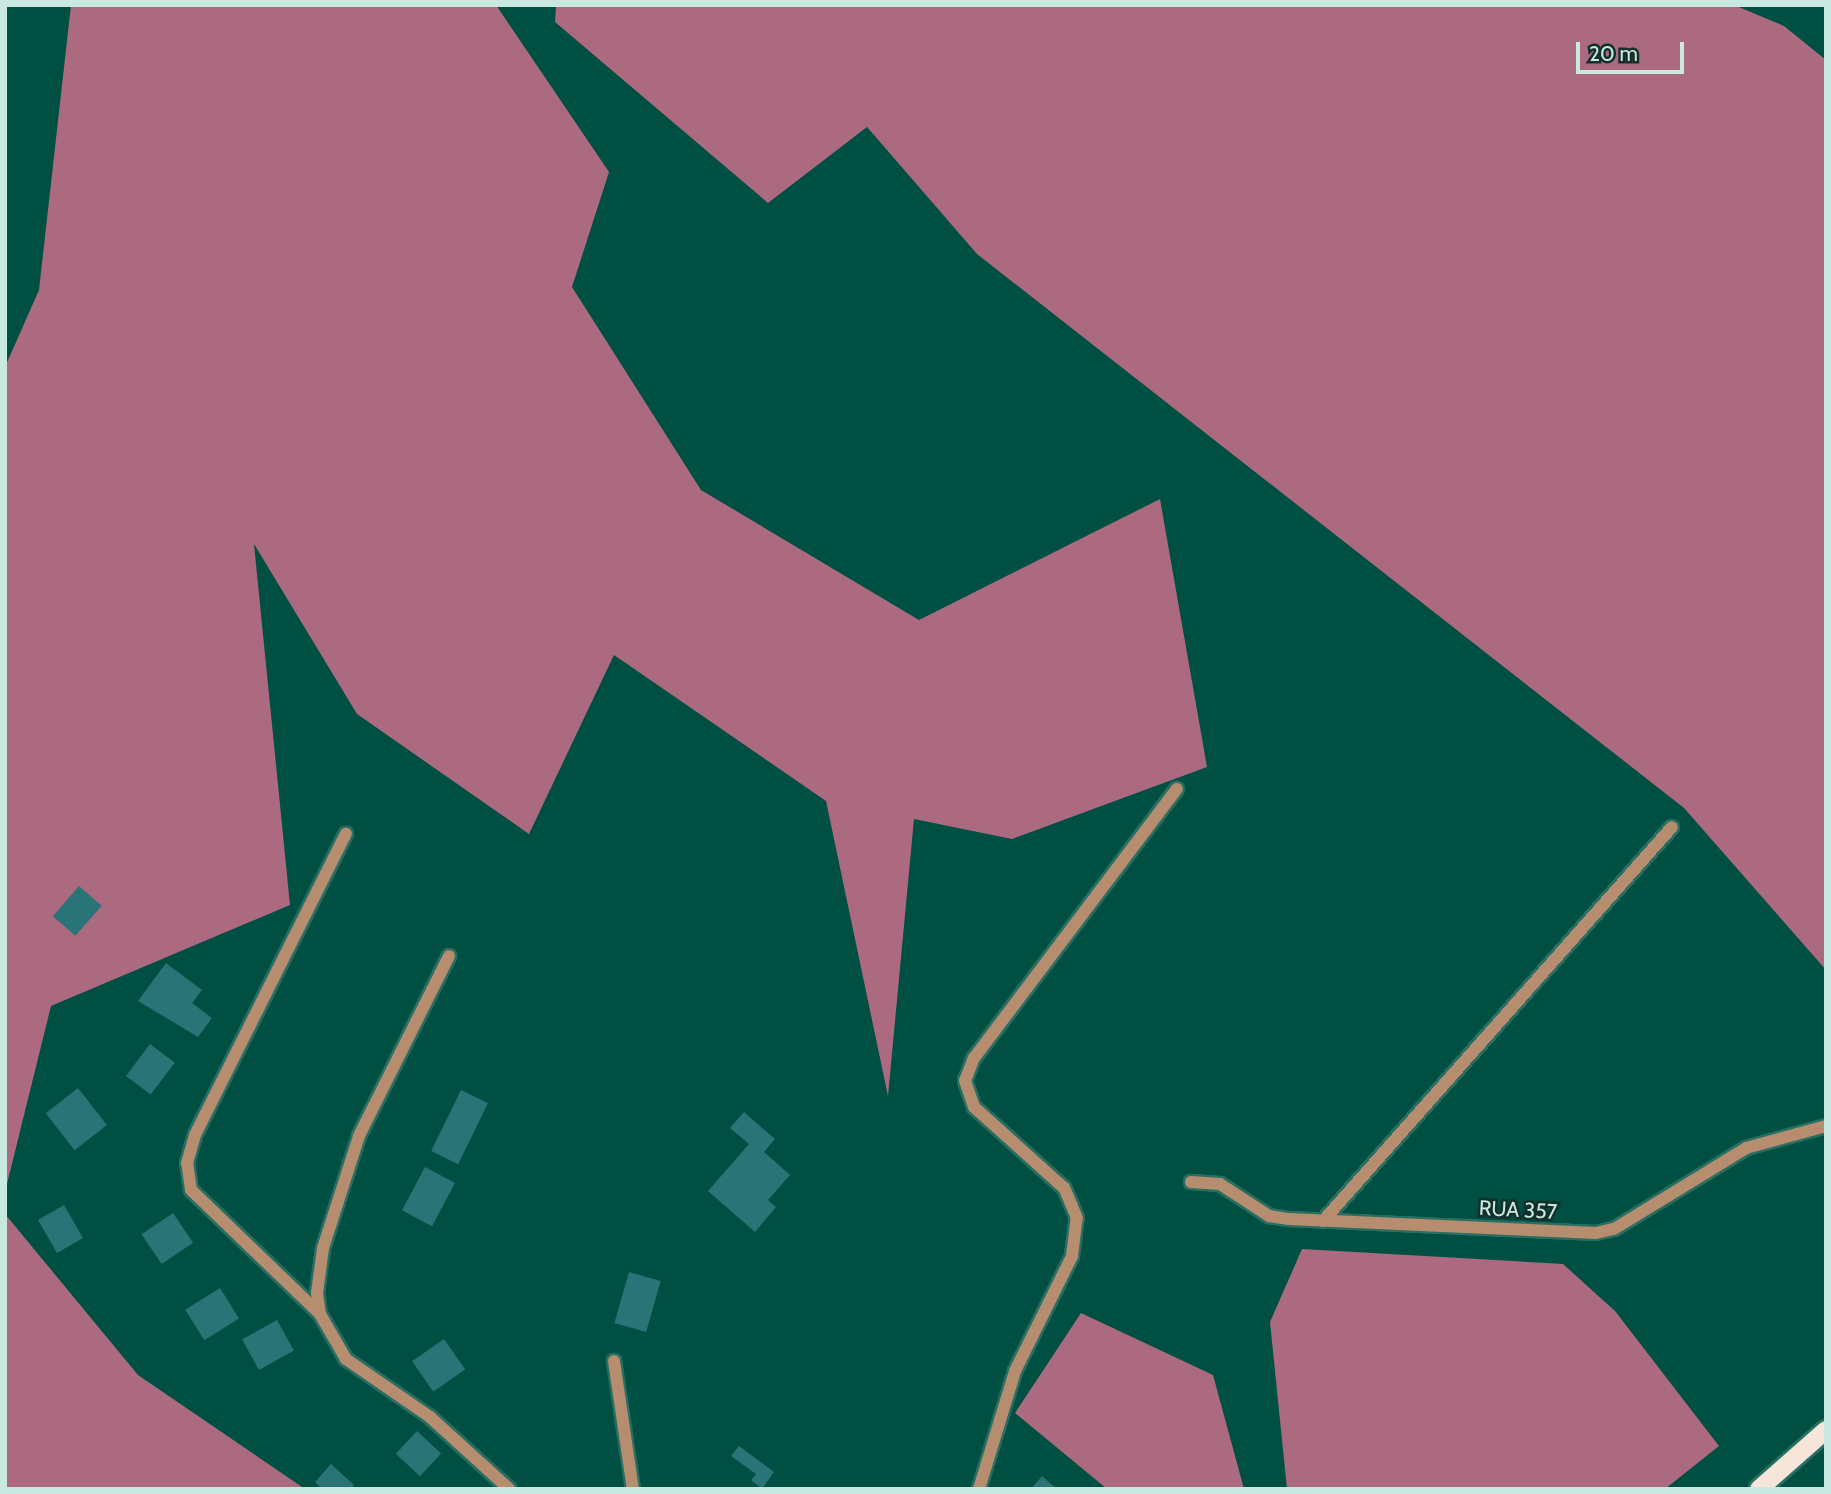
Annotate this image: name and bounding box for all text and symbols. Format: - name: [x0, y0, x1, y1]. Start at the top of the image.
- scale bar: [1579, 28, 1688, 72]
- text: 20 m: [1589, 41, 1638, 66]
- street label: RUA 357: [1478, 1195, 1558, 1225]

